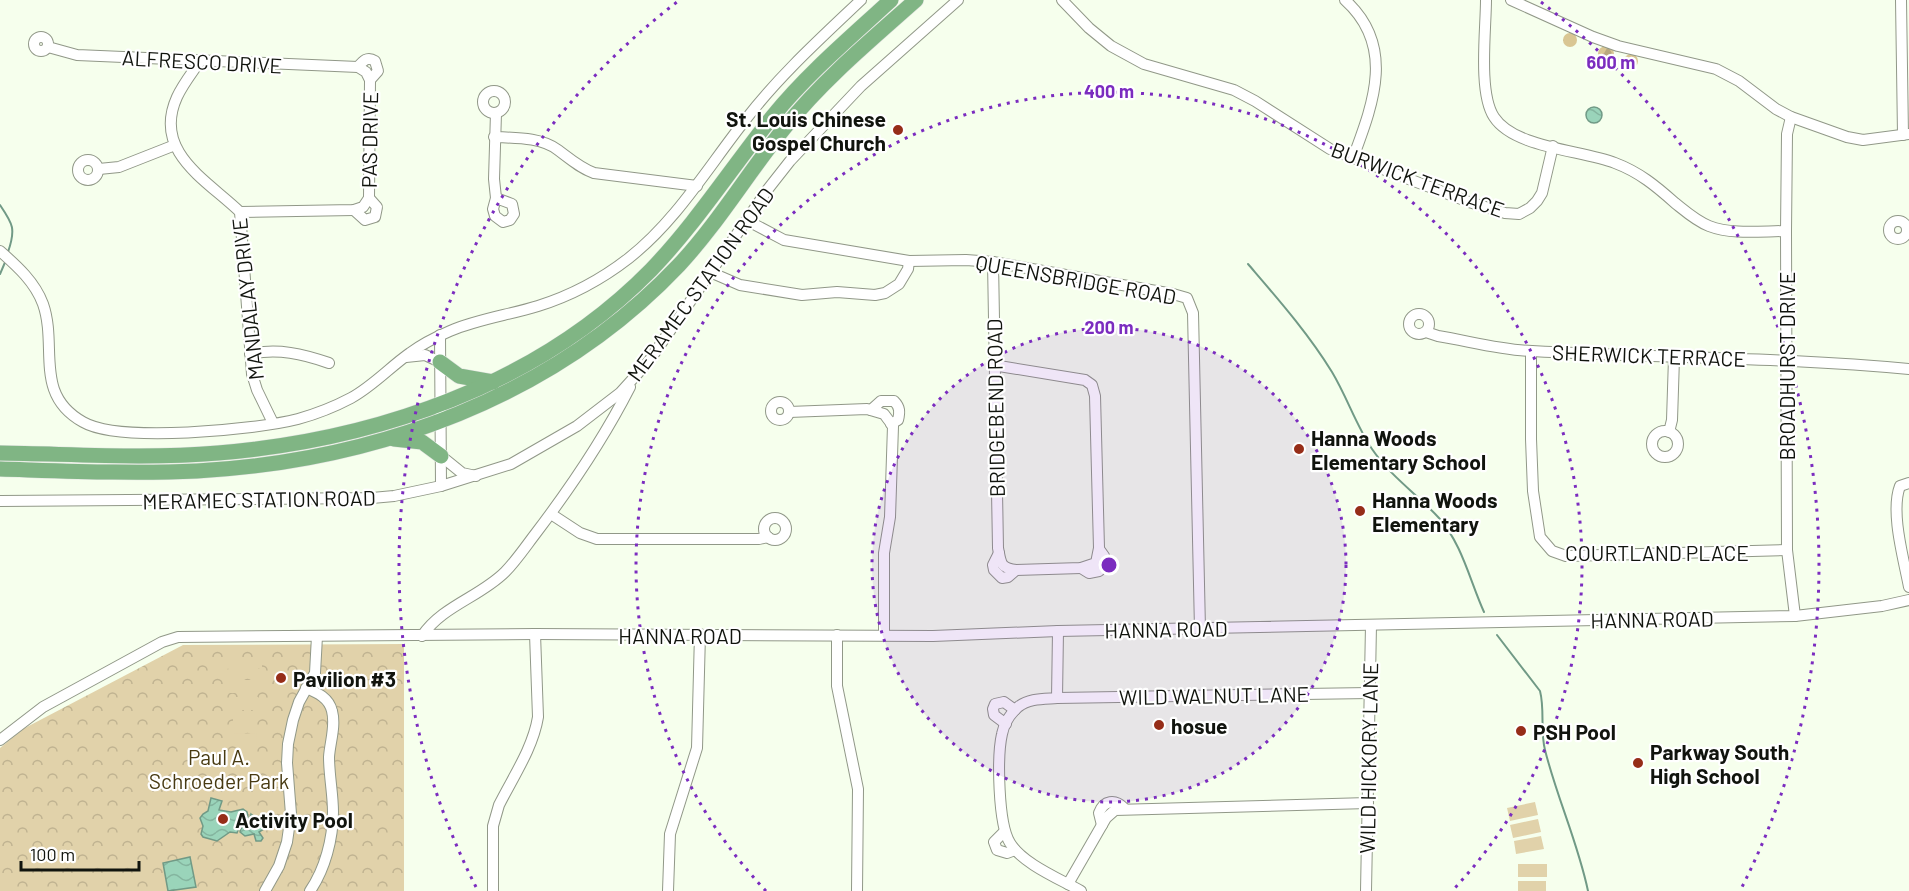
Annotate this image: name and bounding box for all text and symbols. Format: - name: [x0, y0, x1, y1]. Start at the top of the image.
- street label: ALFRESCO DRIVE: [121, 44, 283, 78]
- text: 600 m: [1587, 51, 1635, 73]
- text: 400 m: [1084, 80, 1134, 102]
- street label: PAS DRIVE: [356, 92, 382, 188]
- place label: St. Louis Chinese Gospel Church: [726, 106, 886, 155]
- marker: St. Louis Chinese Gospel Church: [891, 123, 905, 137]
- street label: BURWICK TERRACE: [1328, 136, 1508, 222]
- street label: MERAMEC STATION ROAD: [621, 182, 779, 386]
- street label: MANDALAY DRIVE: [226, 217, 268, 381]
- street label: QUEENSBRIDGE ROAD: [974, 249, 1178, 309]
- street label: BROADHURST DRIVE: [1774, 272, 1799, 461]
- text: 200 m: [1084, 316, 1134, 338]
- street label: BRIDGEBEND ROAD: [981, 319, 1009, 497]
- street label: SHERWICK TERRACE: [1552, 339, 1746, 371]
- place label: Hanna Woods Elementary School: [1311, 425, 1486, 474]
- marker: Hanna Woods Elementary School: [1292, 442, 1306, 456]
- street label: MERAMEC STATION ROAD: [142, 484, 376, 514]
- place label: Hanna Woods Elementary: [1372, 487, 1497, 536]
- marker: Hanna Woods Elementary: [1353, 504, 1367, 518]
- street label: COURTLAND PLACE: [1565, 540, 1749, 565]
- centre of rings: [1099, 555, 1119, 575]
- street label: HANNA ROAD: [1590, 605, 1714, 633]
- street label: HANNA ROAD: [1104, 615, 1228, 643]
- street label: HANNA ROAD: [618, 623, 742, 648]
- street label: WILD HICKORY LANE: [1354, 662, 1382, 854]
- place label: Pavilion #3: [293, 666, 396, 691]
- marker: Pavilion #3: [274, 671, 288, 685]
- street label: WILD WALNUT LANE: [1119, 681, 1309, 709]
- place label: hosue: [1171, 713, 1228, 738]
- marker: hosue: [1152, 718, 1166, 732]
- place label: PSH Pool: [1533, 719, 1616, 744]
- marker: PSH Pool: [1514, 724, 1528, 738]
- place label: Parkway South High School: [1650, 739, 1789, 788]
- park label: Paul A. Schroeder Park: [149, 744, 289, 793]
- marker: Parkway South High School: [1631, 756, 1645, 770]
- place label: Activity Pool: [235, 807, 353, 832]
- marker: Activity Pool: [216, 812, 230, 826]
- scale bar: [21, 834, 140, 872]
- text: 100 m: [30, 843, 75, 865]

